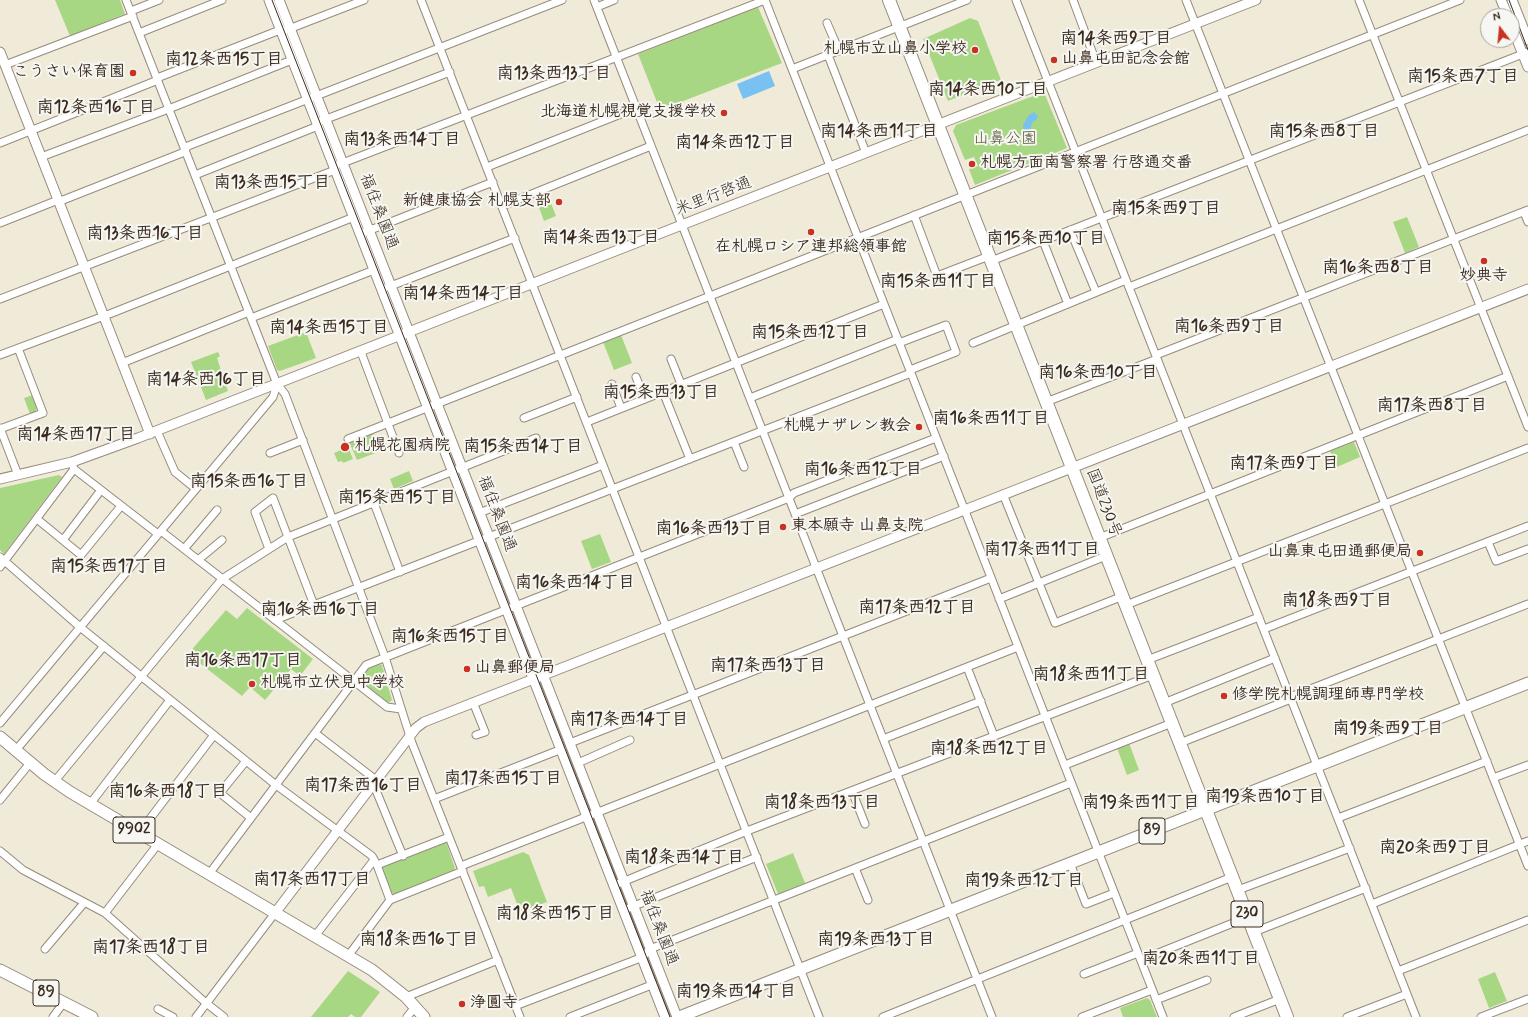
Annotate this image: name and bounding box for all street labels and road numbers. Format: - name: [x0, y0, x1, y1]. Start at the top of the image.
- street label: 福住桑園通: [355, 171, 401, 253]
- street label: 米里行啓通: [673, 174, 755, 220]
- street label: 国道230号: [1081, 466, 1125, 540]
- street label: 福住桑園通: [473, 473, 519, 555]
- road number: 9902: [113, 817, 155, 843]
- road number: 89: [1139, 818, 1165, 844]
- street label: 福住桑園通: [635, 887, 681, 969]
- road number: 230: [1231, 901, 1263, 927]
- road number: 89: [33, 980, 59, 1006]

